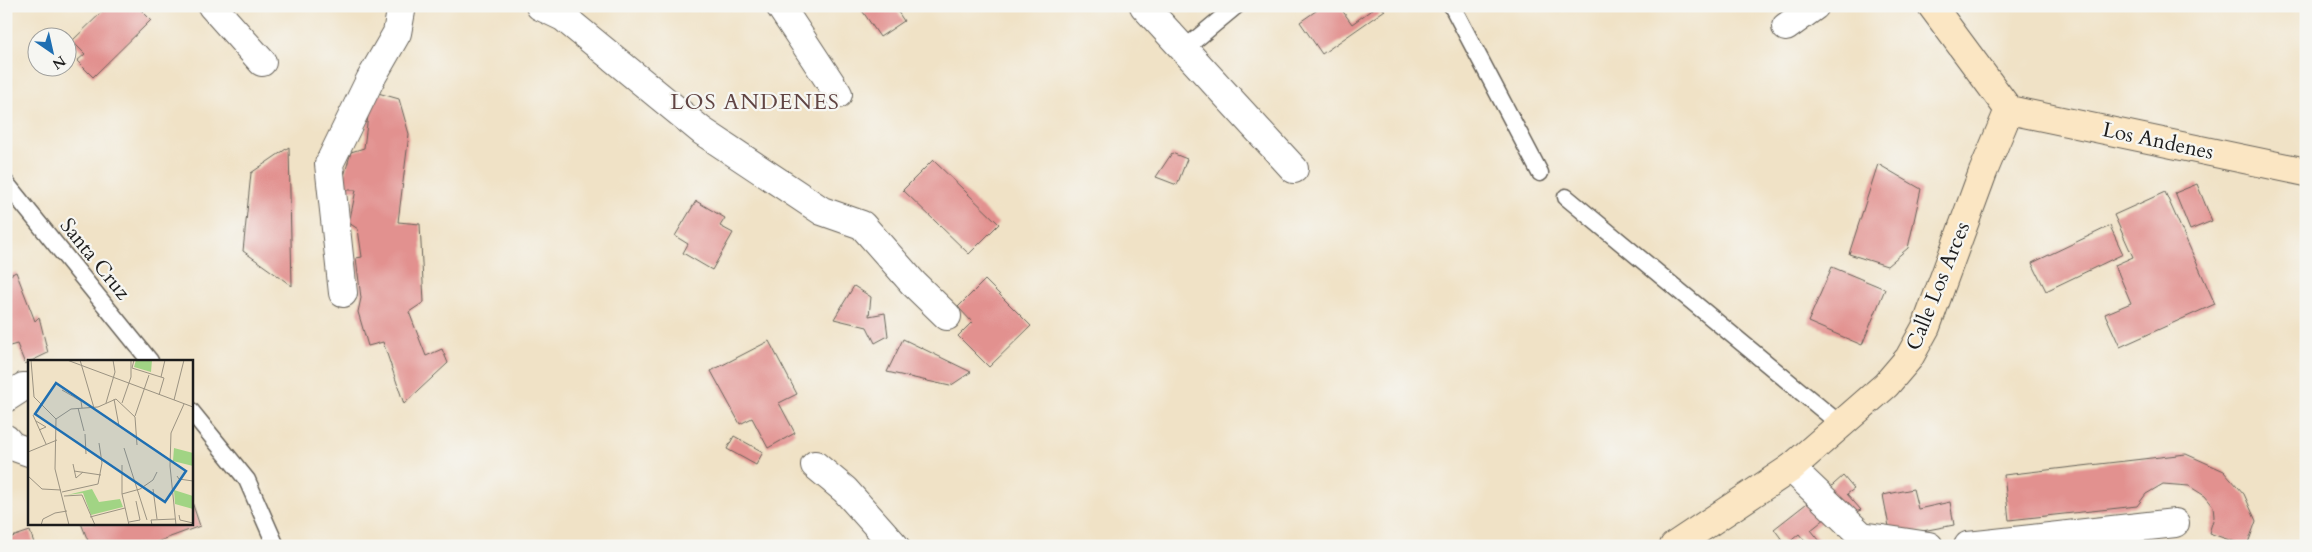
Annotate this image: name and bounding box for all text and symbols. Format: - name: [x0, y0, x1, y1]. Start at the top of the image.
- north arrow: [28, 28, 78, 78]
- text: N: [49, 51, 69, 74]
- district label: LOS ANDENES: [670, 87, 840, 117]
- street label: Los Andenes: [2100, 115, 2216, 167]
- street label: Santa Cruz: [53, 212, 137, 306]
- street label: Calle Los Arces: [1899, 217, 1977, 355]
- inset map: [28, 360, 192, 524]

